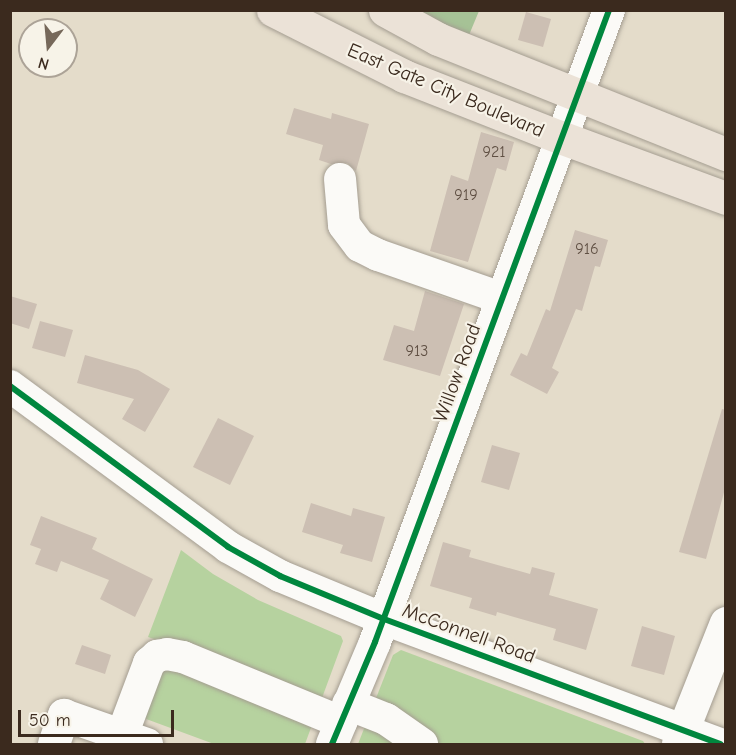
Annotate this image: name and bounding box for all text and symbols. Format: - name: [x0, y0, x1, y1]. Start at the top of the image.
- north arrow: [18, 18, 78, 78]
- street label: East Gate City Boulevard: [344, 38, 548, 142]
- text: N: [36, 53, 51, 73]
- house number: 921: [482, 142, 506, 162]
- house number: 919: [454, 185, 478, 205]
- house number: 916: [575, 239, 599, 259]
- street label: Willow Road: [428, 321, 486, 425]
- house number: 913: [406, 341, 428, 361]
- street label: McConnell Road: [399, 598, 539, 668]
- scale bar: [21, 698, 177, 736]
- text: 50 m: [29, 710, 71, 731]

